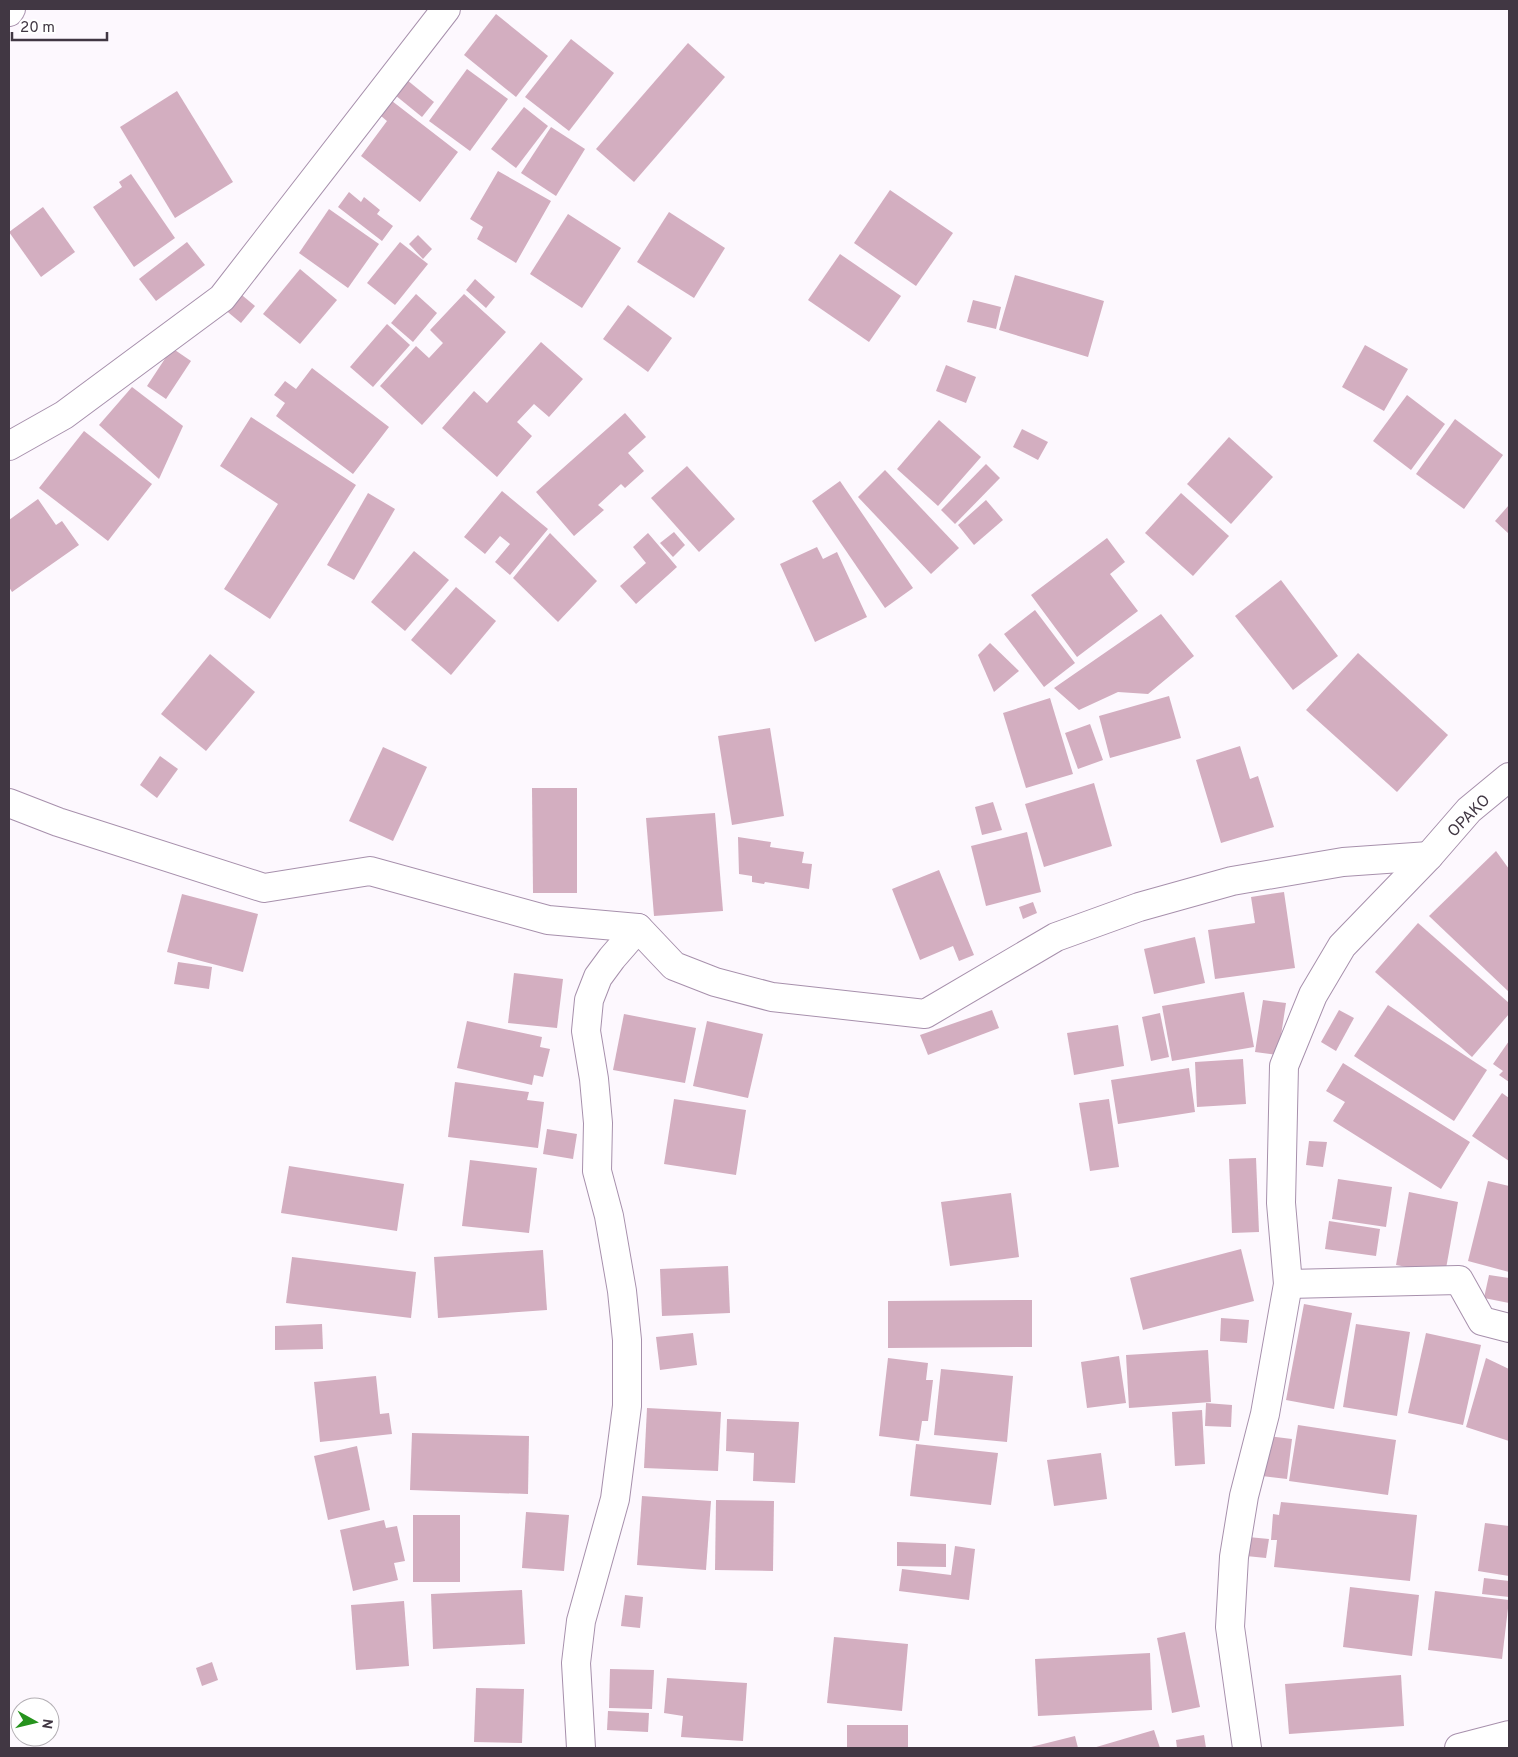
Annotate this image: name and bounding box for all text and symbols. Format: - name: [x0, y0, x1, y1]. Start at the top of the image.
- scale bar: [12, 10, 108, 42]
- text: 20 m: [20, 19, 55, 38]
- street label: OPAKO: [1444, 791, 1495, 842]
- north arrow: [10, 1697, 60, 1747]
- text: N: [37, 1717, 56, 1730]

